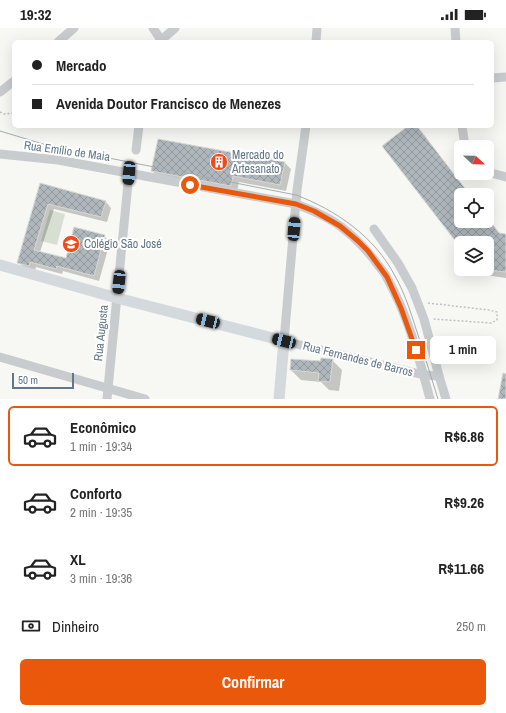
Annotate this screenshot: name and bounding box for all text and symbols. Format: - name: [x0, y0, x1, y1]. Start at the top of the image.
- text: 19:32: [20, 4, 51, 25]
- text: Mercado: [56, 55, 107, 76]
- text: Avenida Doutor Francisco de Menezes: [56, 93, 281, 114]
- street label: Rua Emílio de Maia: [23, 137, 112, 165]
- north arrow: [454, 140, 494, 180]
- map controls: [454, 140, 494, 276]
- place label: Mercado do Artesanato: [231, 147, 284, 177]
- building icon: Mercado do Artesanato: [209, 152, 229, 172]
- car: [122, 161, 136, 185]
- route start: [181, 176, 199, 194]
- button: locate: [454, 188, 494, 228]
- car: [287, 217, 301, 241]
- school or university icon: Colégio São José: [61, 234, 81, 254]
- place label: Colégio São José: [84, 236, 162, 252]
- button: layers: [454, 236, 494, 276]
- car: [112, 269, 126, 295]
- street label: Rua Augusta: [90, 304, 112, 362]
- car: [195, 312, 221, 330]
- car: [271, 332, 297, 350]
- callout: 1 min: [430, 336, 496, 364]
- street label: Rua Fernandes de Barros: [301, 338, 415, 380]
- route end: [407, 341, 425, 359]
- text: 1 min: [449, 341, 477, 358]
- scale bar: [12, 371, 74, 390]
- text: 50 m: [18, 373, 38, 387]
- text: Econômico: [70, 417, 136, 438]
- icon: car: [22, 418, 58, 454]
- text: R$6.86: [444, 426, 484, 447]
- text: 1 min · 19:34: [70, 438, 132, 455]
- text: Conforto: [70, 483, 122, 504]
- icon: car: [22, 484, 58, 520]
- text: R$9.26: [444, 492, 484, 513]
- text: 2 min · 19:35: [70, 504, 132, 521]
- text: XL: [70, 549, 86, 570]
- icon: car: [22, 550, 58, 586]
- text: R$11.66: [438, 558, 484, 579]
- text: 3 min · 19:36: [70, 570, 132, 587]
- icon: cash: [20, 615, 42, 637]
- text: Dinheiro: [52, 616, 99, 637]
- text: 250 m: [456, 618, 486, 635]
- button: Confirmar: [20, 659, 486, 705]

